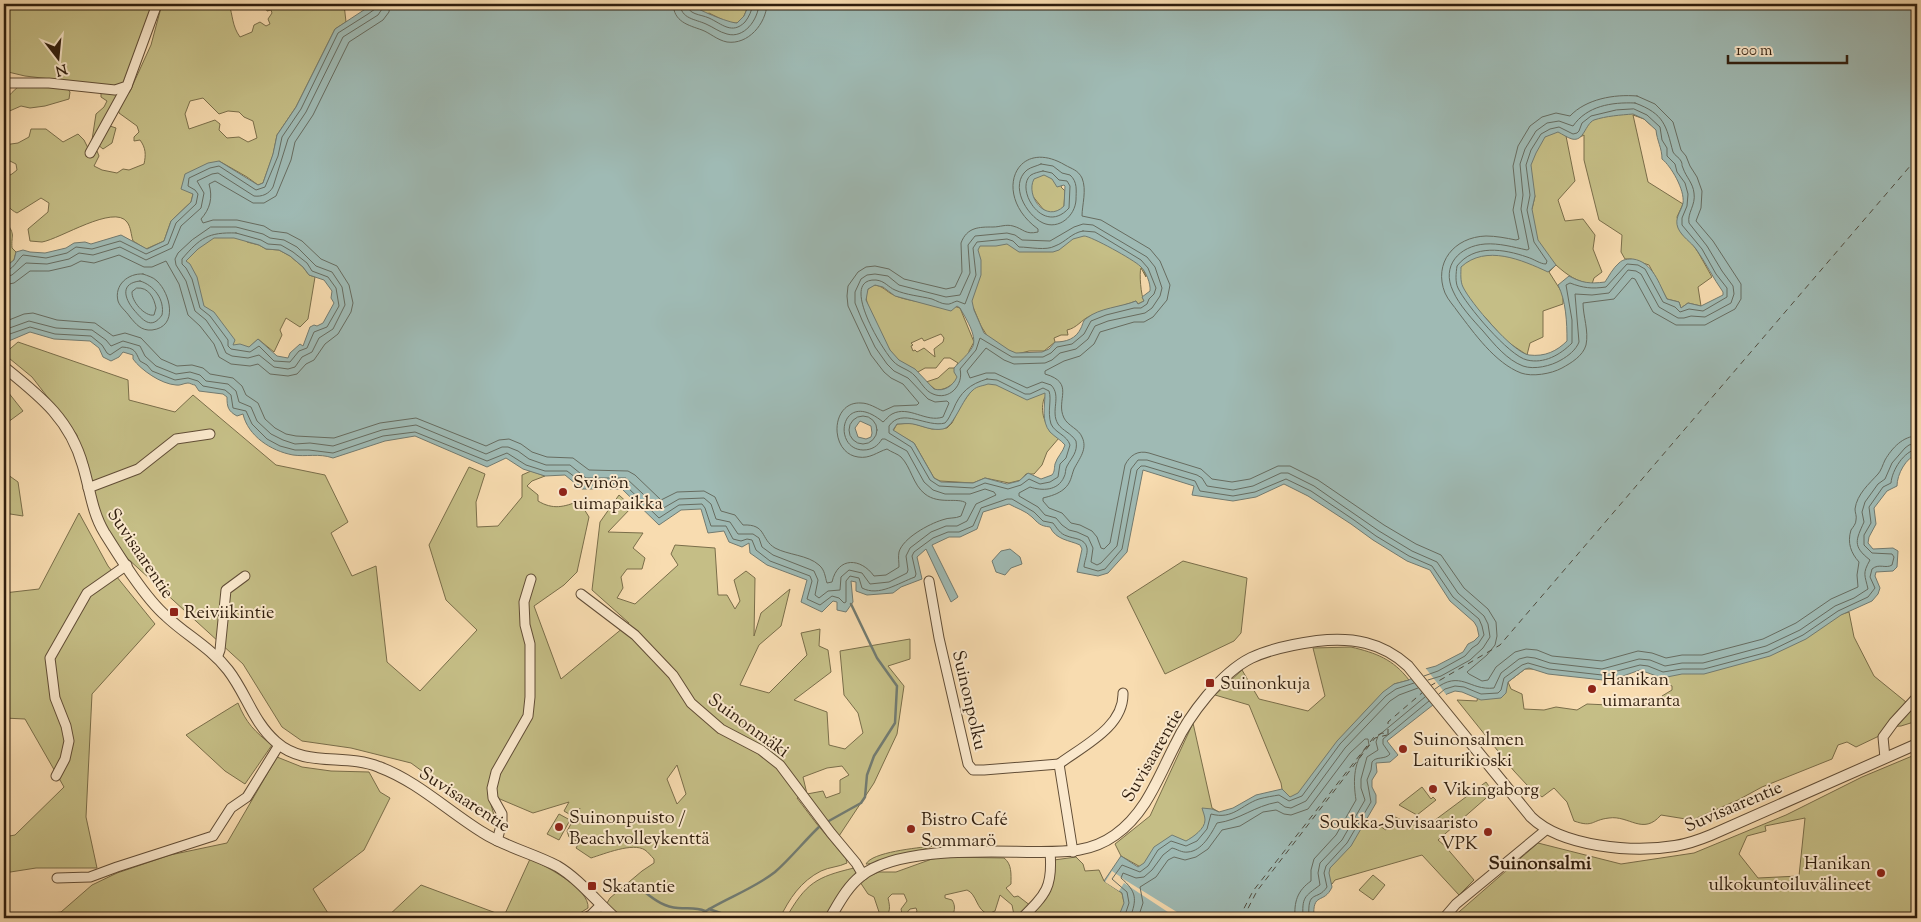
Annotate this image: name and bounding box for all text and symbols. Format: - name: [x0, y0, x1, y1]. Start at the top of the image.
- north arrow: [32, 32, 82, 82]
- scale bar: [1728, 32, 1847, 64]
- text: 100 m: [1736, 41, 1773, 62]
- text: N: [53, 57, 69, 80]
- place label: Svinön uimapaikka: [573, 471, 663, 518]
- marker: Svinön uimapaikka: [557, 486, 569, 498]
- street label: Suvisaarentie: [99, 504, 179, 605]
- place label: Reiviikintie: [184, 601, 274, 627]
- marker: Reiviikintie: [168, 606, 180, 618]
- street label: Suinonpolku: [944, 648, 992, 753]
- place label: Hanikan uimaranta: [1602, 668, 1680, 715]
- place label: Suinonkuja: [1220, 672, 1310, 698]
- marker: Suinonkuja: [1204, 677, 1216, 689]
- marker: Hanikan uimaranta: [1586, 683, 1598, 695]
- street label: Suinonmäki: [702, 688, 794, 765]
- street label: Suvisaarentie: [1116, 704, 1191, 808]
- place label: Suinonsalmen Laiturikioski: [1413, 728, 1525, 775]
- marker: Suinonsalmen Laiturikioski: [1397, 743, 1409, 755]
- street label: Suvisaarentie: [413, 761, 515, 840]
- street label: Suvisaarentie: [1681, 776, 1787, 840]
- place label: Vikingaborg: [1443, 778, 1539, 804]
- marker: Vikingaborg: [1427, 783, 1439, 795]
- place label: Suinonpuisto / Beachvolleykenttä: [569, 806, 710, 853]
- place label: Bistro Café Sommarö: [921, 808, 1008, 855]
- place label: Soukka-Suvisaaristo VPK: [1319, 811, 1478, 858]
- marker: Suinonpuisto / Beachvolleykenttä: [553, 821, 565, 833]
- marker: Bistro Café Sommarö: [905, 823, 917, 835]
- marker: Soukka-Suvisaaristo VPK: [1482, 826, 1494, 838]
- district label: Suinonsalmi: [1489, 851, 1592, 878]
- place label: Hanikan ulkokuntoiluvälineet: [1708, 852, 1871, 899]
- marker: Hanikan ulkokuntoiluvälineet: [1875, 867, 1887, 879]
- place label: Skatantie: [602, 875, 675, 901]
- marker: Skatantie: [586, 880, 598, 892]

